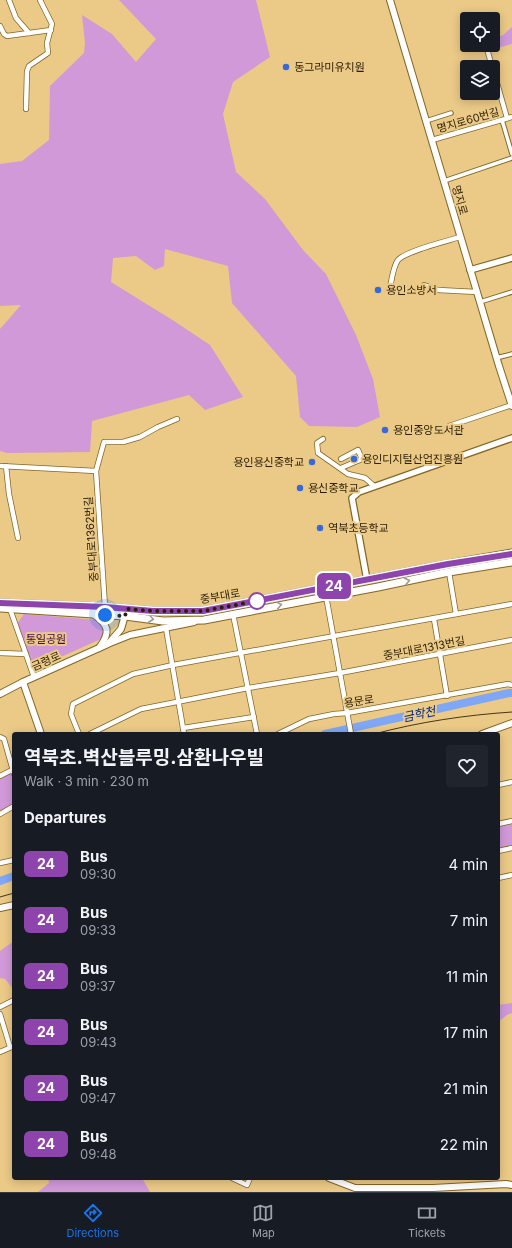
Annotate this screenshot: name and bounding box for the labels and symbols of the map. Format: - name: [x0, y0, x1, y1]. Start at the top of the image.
- place label: 동그라미유치원: [294, 60, 365, 74]
- marker: 동그라미유치원: [281, 62, 291, 72]
- street label: 명지로60번길: [435, 104, 501, 136]
- street label: 명지로: [449, 183, 471, 217]
- place label: 용인소방서: [386, 283, 437, 297]
- marker: 용인소방서: [373, 285, 383, 295]
- place label: 용인중앙도서관: [393, 423, 464, 437]
- marker: 용인중앙도서관: [380, 425, 390, 435]
- place label: 용인디지털산업진흥원: [362, 452, 463, 466]
- marker: 용인디지털산업진흥원: [349, 454, 359, 464]
- place label: 용인용신중학교: [233, 455, 304, 469]
- marker: 용인용신중학교: [307, 457, 317, 467]
- place label: 용신중학교: [308, 481, 359, 495]
- marker: 용신중학교: [295, 483, 305, 493]
- street label: 중부대로1362번길: [81, 496, 101, 582]
- place label: 역북초등학교: [328, 521, 389, 535]
- marker: 역북초등학교: [315, 523, 325, 533]
- line badge: 24: [316, 573, 352, 599]
- one-way arrow: [404, 577, 410, 585]
- street label: 중부대로: [199, 586, 241, 606]
- unlabelled marker: [248, 592, 266, 610]
- one-way arrow: [276, 602, 282, 610]
- your location: [95, 605, 115, 625]
- one-way arrow: [148, 615, 154, 624]
- park label: 통일공원: [26, 632, 66, 646]
- street label: 중부대로1313번길: [382, 633, 466, 663]
- street label: 금령로: [29, 648, 63, 674]
- street label: 용문로: [343, 692, 375, 710]
- water label: 금학천: [401, 703, 439, 725]

